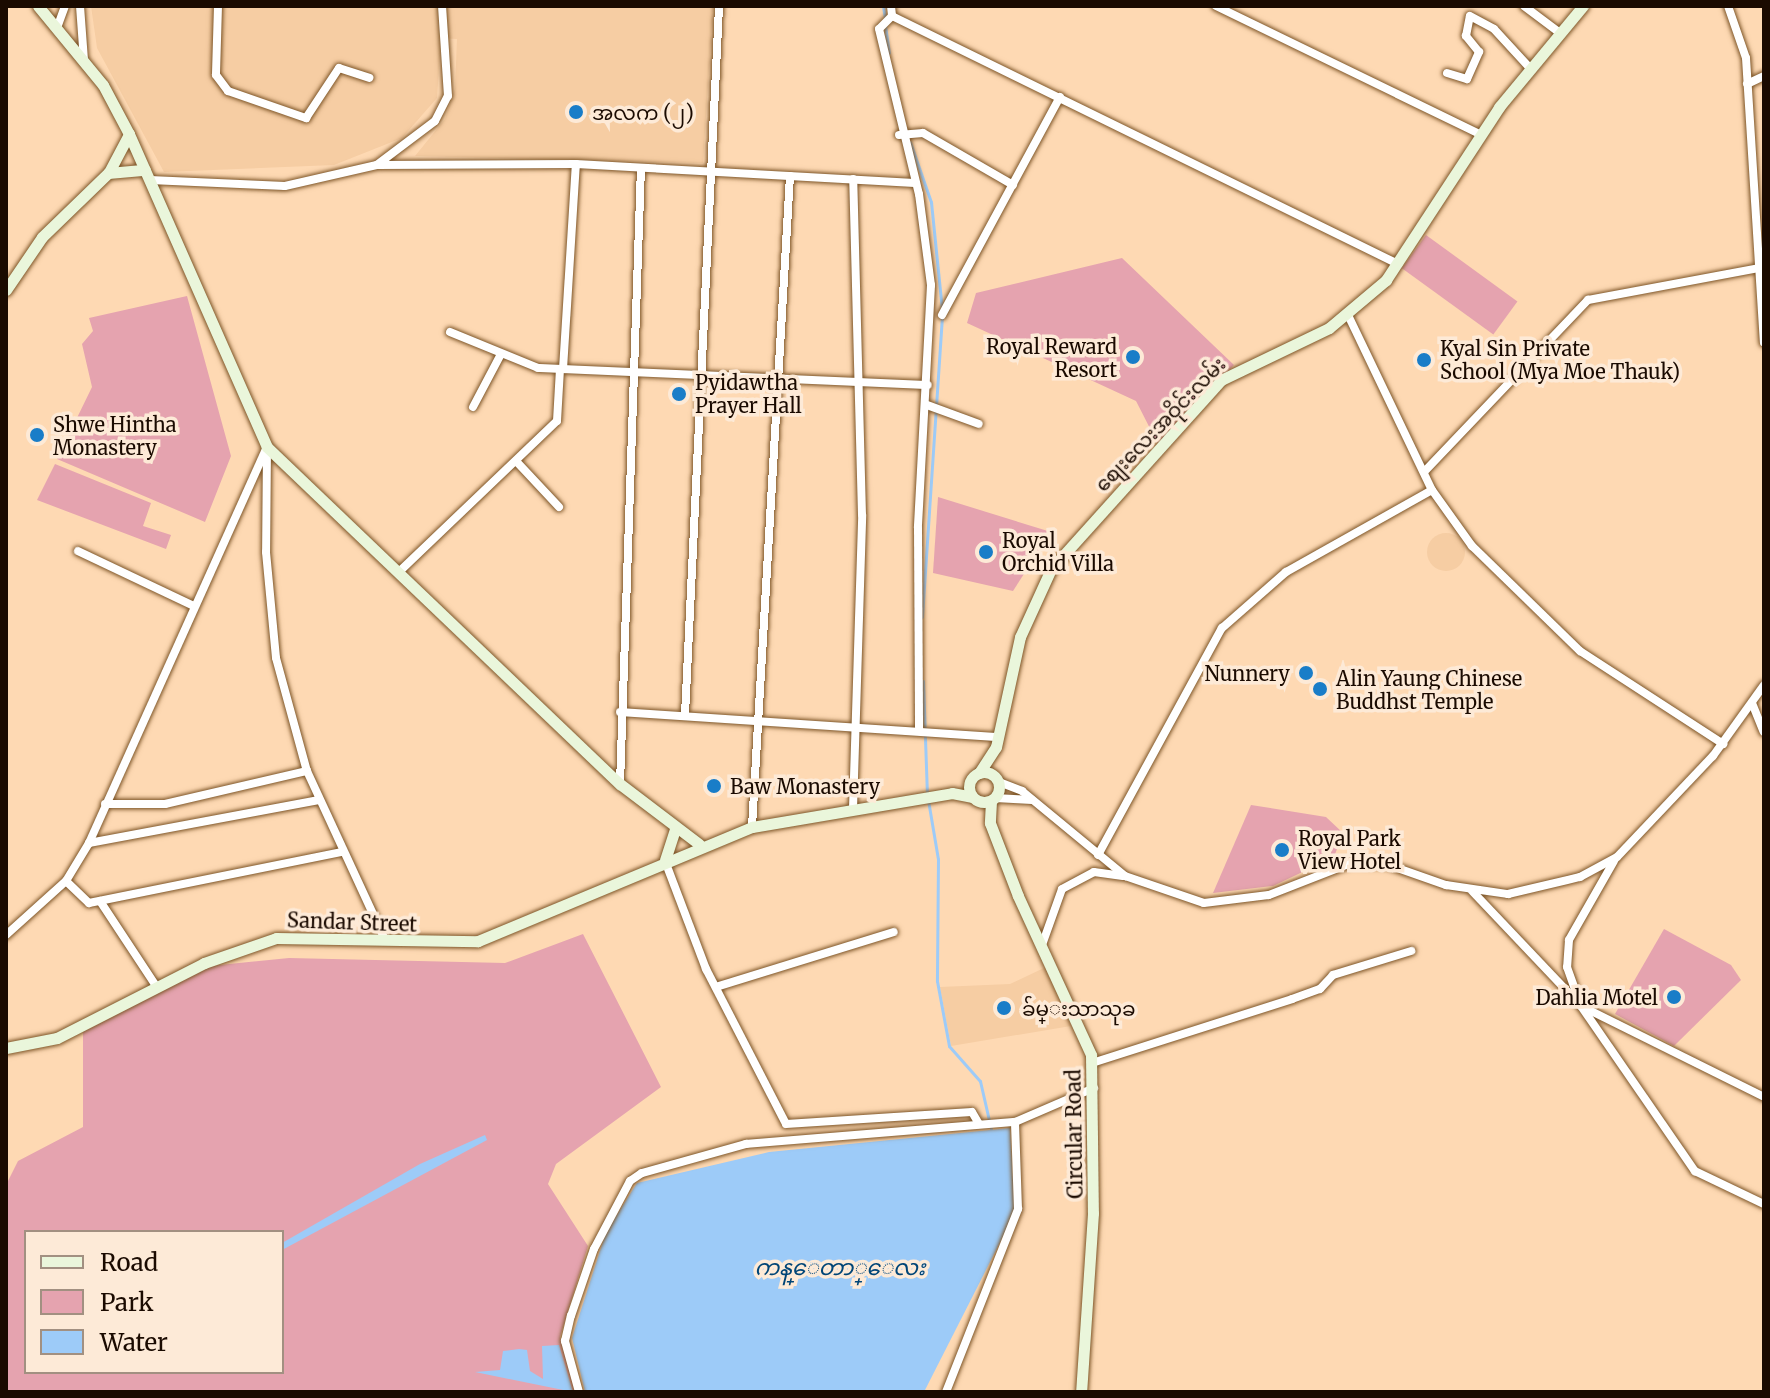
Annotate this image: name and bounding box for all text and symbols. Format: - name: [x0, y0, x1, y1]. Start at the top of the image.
- place label: အလက (၂): [592, 100, 694, 124]
- marker: အလက (၂): [567, 103, 585, 121]
- place label: Royal Reward Resort: [986, 334, 1117, 381]
- place label: Kyal Sin Private School (Mya Moe Thauk): [1440, 336, 1680, 383]
- marker: Royal Reward Resort: [1124, 348, 1142, 366]
- marker: Kyal Sin Private School (Mya Moe Thauk): [1415, 351, 1433, 369]
- street label: စျေးလေးအဝိုင်းလမ်း: [1090, 352, 1230, 496]
- place label: Pyidawtha Prayer Hall: [695, 370, 802, 417]
- marker: Pyidawtha Prayer Hall: [670, 385, 688, 403]
- place label: Shwe Hintha Monastery: [53, 412, 177, 459]
- marker: Shwe Hintha Monastery: [28, 426, 46, 444]
- place label: Royal Orchid Villa: [1002, 528, 1114, 575]
- marker: Royal Orchid Villa: [977, 543, 995, 561]
- place label: Nunnery: [1205, 661, 1290, 685]
- marker: Nunnery: [1297, 664, 1315, 682]
- place label: Alin Yaung Chinese Buddhst Temple: [1336, 666, 1522, 713]
- marker: Alin Yaung Chinese Buddhst Temple: [1311, 680, 1329, 698]
- place label: Baw Monastery: [730, 774, 880, 798]
- marker: Baw Monastery: [705, 777, 723, 795]
- place label: Royal Park View Hotel: [1298, 826, 1401, 873]
- marker: Royal Park View Hotel: [1273, 841, 1291, 859]
- street label: Sandar Street: [287, 908, 417, 936]
- place label: Dahlia Motel: [1536, 985, 1658, 1009]
- marker: Dahlia Motel: [1665, 988, 1683, 1006]
- place label: ခ်မ္းသာသုခ: [1022, 996, 1136, 1020]
- marker: ခ်မ္းသာသုခ: [993, 997, 1015, 1019]
- street label: Circular Road: [1061, 1069, 1087, 1199]
- legend: [24, 1230, 284, 1374]
- text: Road: [100, 1247, 158, 1278]
- water label: ကန္ေတာ္ေလး: [755, 1255, 925, 1281]
- text: Park: [100, 1287, 153, 1318]
- text: Water: [100, 1327, 168, 1358]

